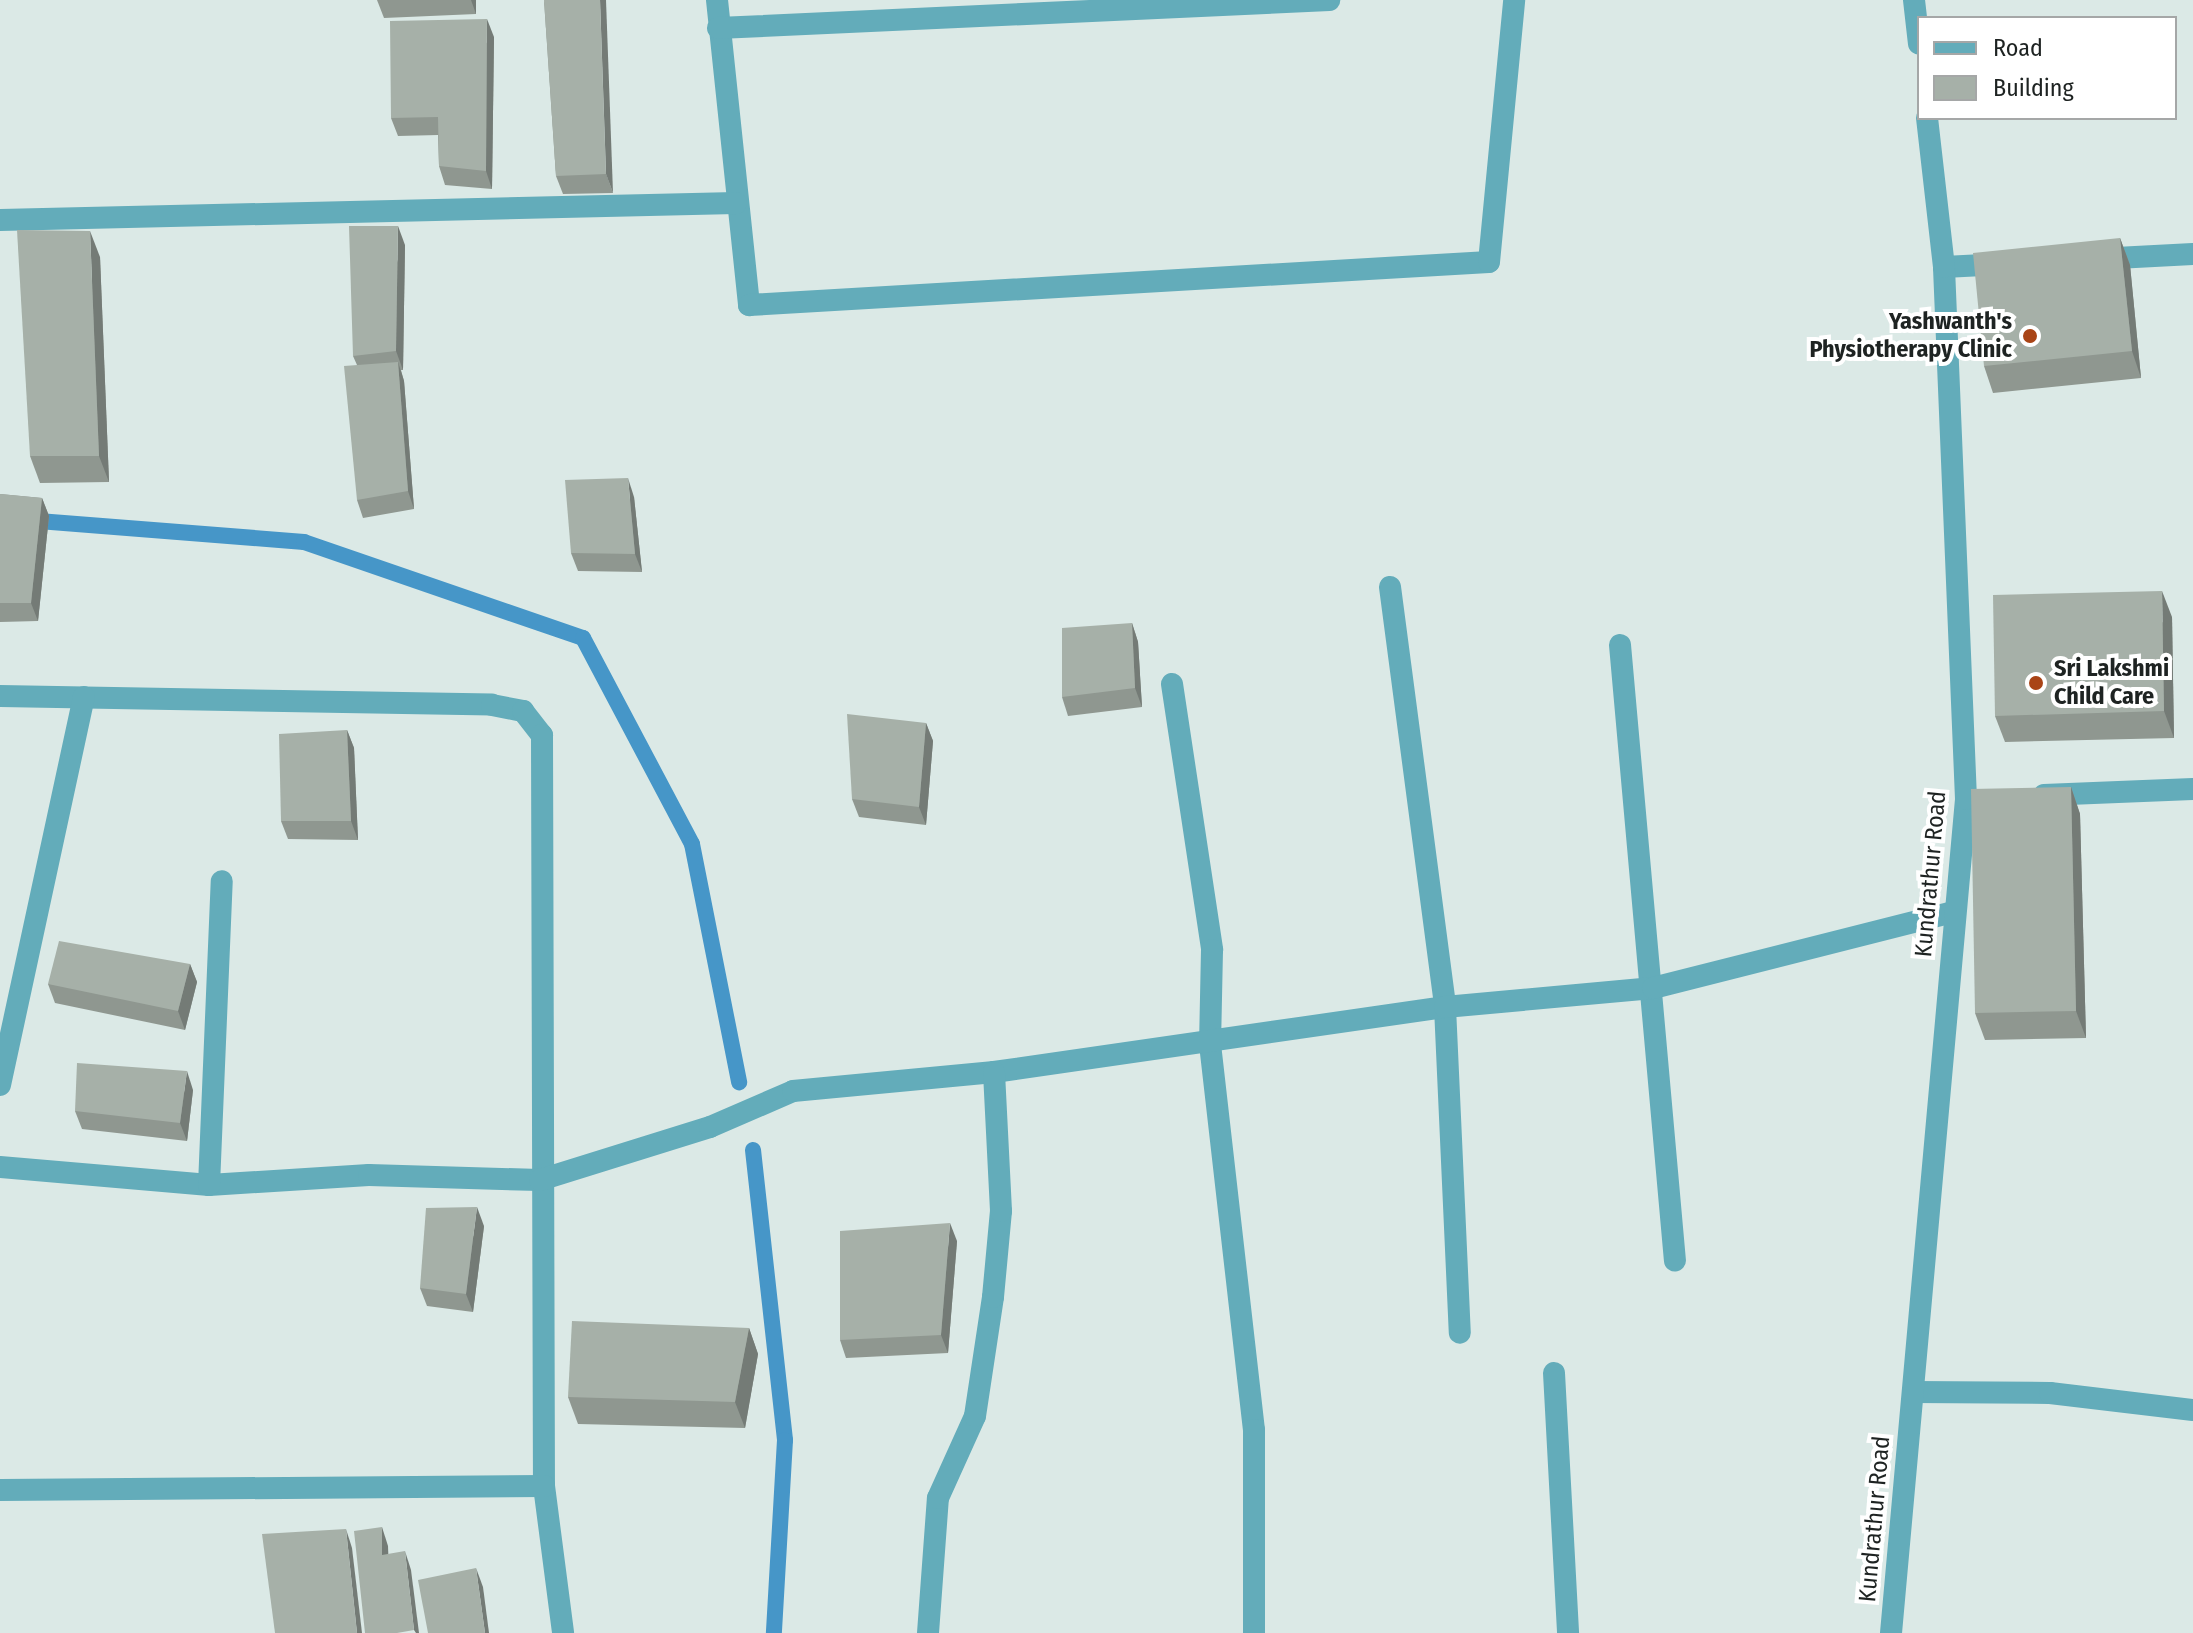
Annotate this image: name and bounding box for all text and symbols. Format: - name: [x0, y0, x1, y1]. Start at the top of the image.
- legend: [1917, 16, 2177, 120]
- text: Road: [1993, 34, 2043, 62]
- text: Building: [1993, 74, 2074, 102]
- place label: Yashwanth's Physiotherapy Clinic: [1809, 308, 2012, 364]
- marker: Yashwanth's Physiotherapy Clinic: [2019, 325, 2041, 347]
- place label: Sri Lakshmi Child Care: [2054, 655, 2169, 711]
- marker: Sri Lakshmi Child Care: [2025, 672, 2047, 694]
- street label: Kundrathur Road: [1909, 790, 1953, 958]
- street label: Kundrathur Road: [1853, 1435, 1897, 1603]

